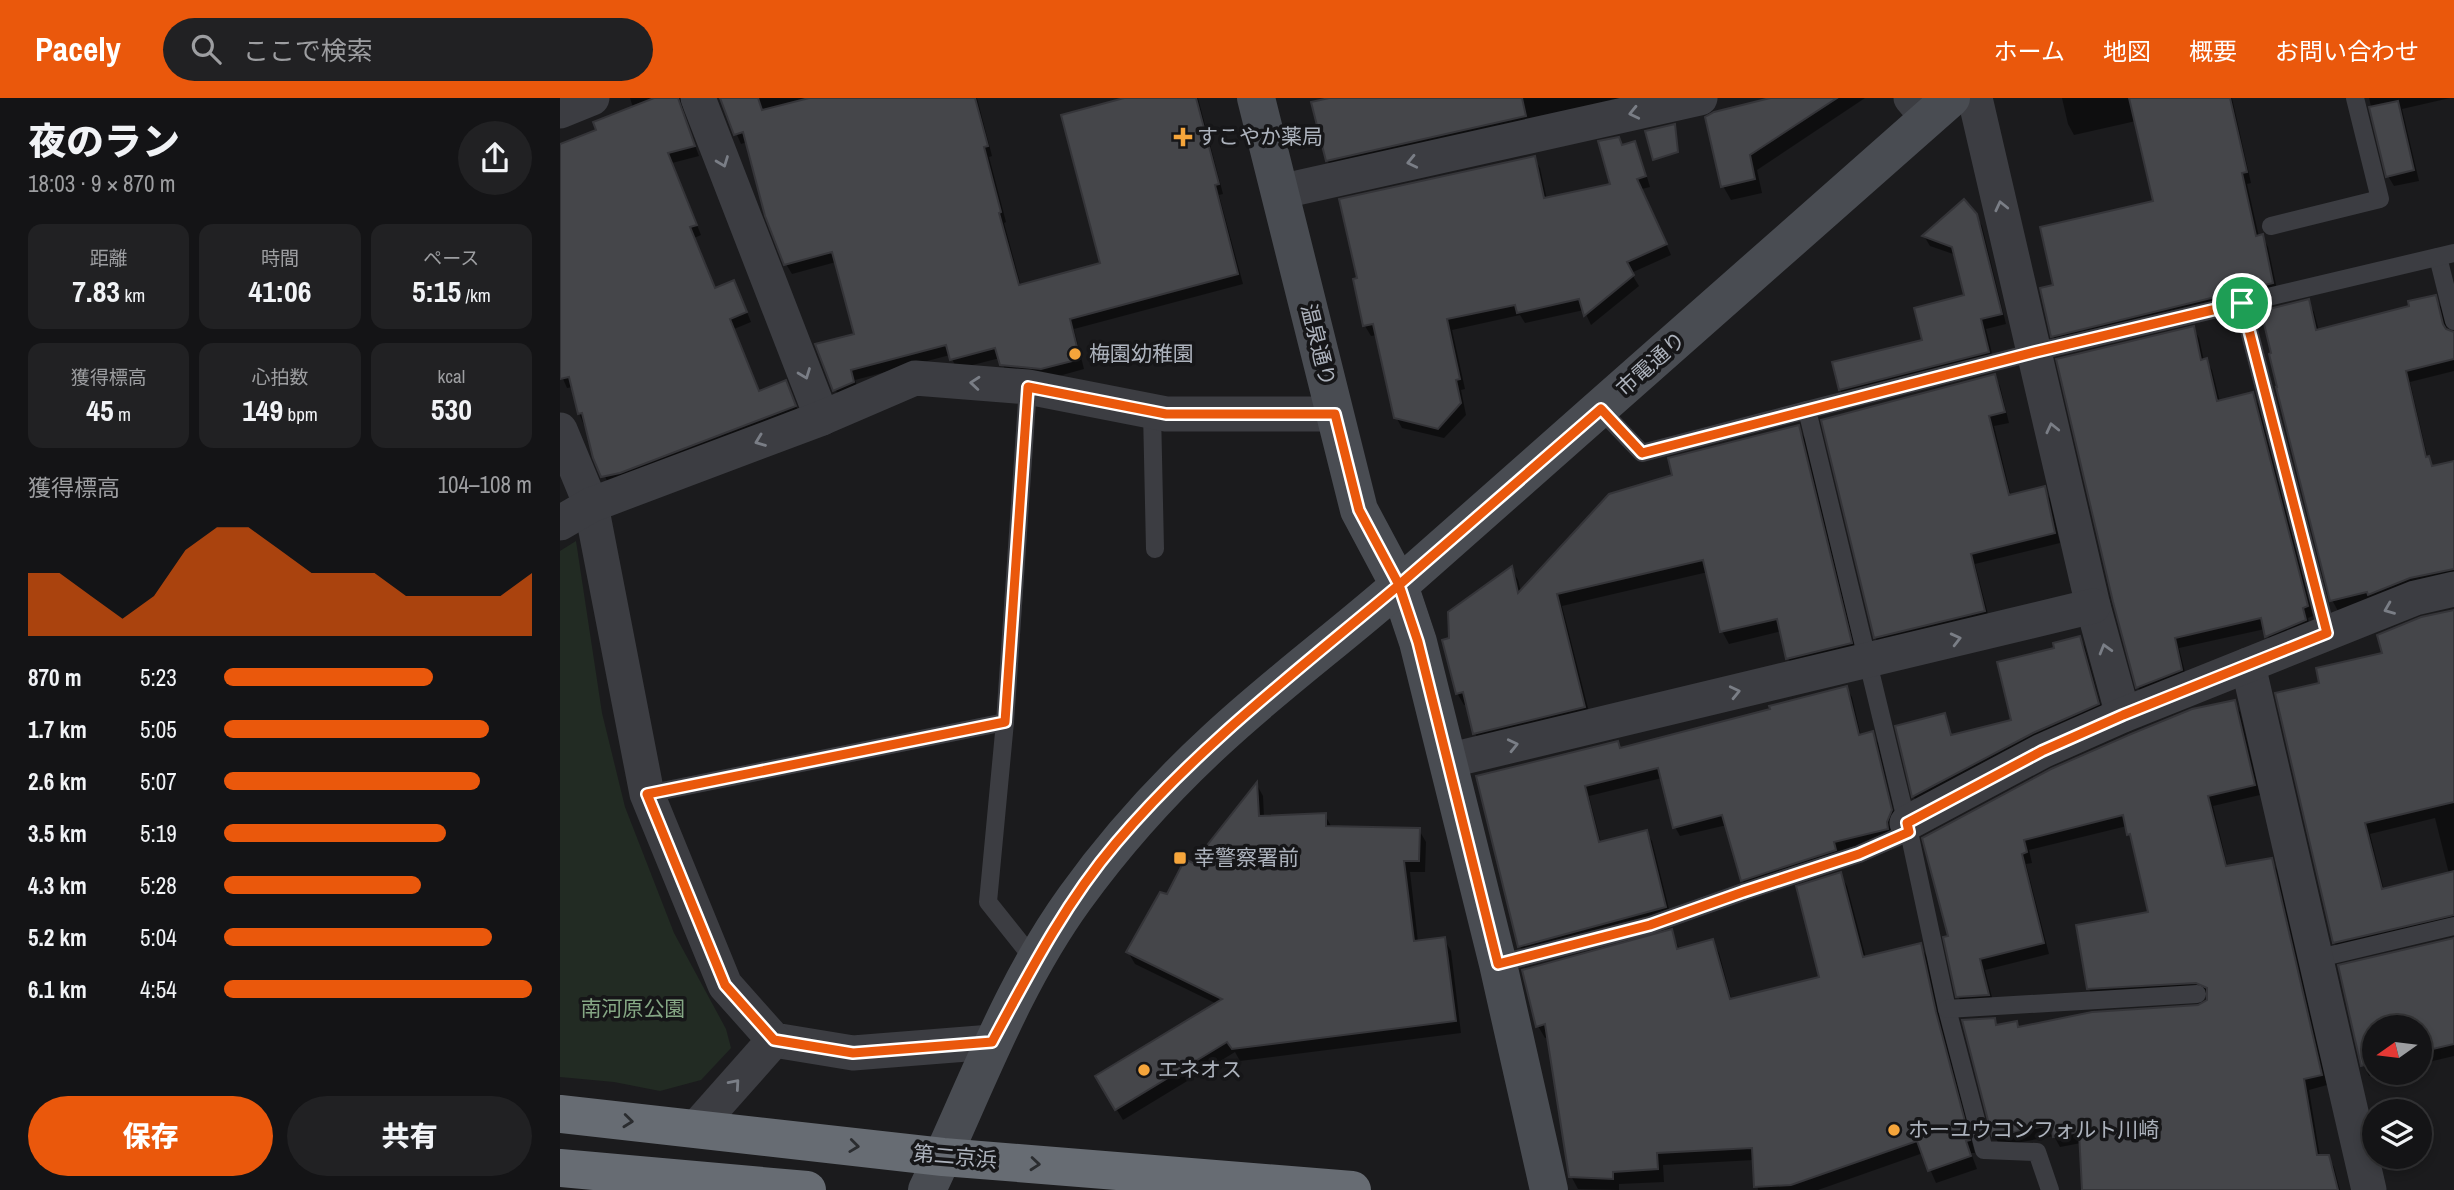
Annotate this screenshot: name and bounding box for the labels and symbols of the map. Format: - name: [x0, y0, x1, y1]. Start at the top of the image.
- one-way arrow: [1628, 105, 1640, 119]
- place label: すこやか薬局: [1197, 122, 1323, 151]
- marker: すこやか薬局: [1175, 129, 1191, 145]
- one-way arrow: [1406, 154, 1418, 169]
- one-way arrow: [714, 155, 728, 167]
- one-way arrow: [1994, 200, 2009, 212]
- pin: [2212, 273, 2272, 333]
- street label: 温泉通り: [1294, 301, 1343, 389]
- street label: 市電通り: [1610, 325, 1692, 403]
- place label: 梅園幼稚園: [1089, 339, 1194, 368]
- marker: 梅園幼稚園: [1067, 346, 1083, 362]
- one-way arrow: [796, 367, 810, 379]
- one-way arrow: [969, 376, 980, 391]
- one-way arrow: [2046, 422, 2060, 434]
- one-way arrow: [755, 433, 767, 447]
- one-way arrow: [2383, 600, 2395, 614]
- one-way arrow: [1950, 633, 1962, 647]
- one-way arrow: [2099, 643, 2113, 655]
- one-way arrow: [1729, 686, 1741, 700]
- one-way arrow: [1507, 739, 1519, 753]
- place label: 幸警察署前: [1194, 843, 1299, 872]
- marker: 幸警察署前: [1172, 850, 1188, 866]
- park label: 南河原公園: [581, 994, 686, 1023]
- north arrow: [2362, 1015, 2432, 1085]
- place label: エネオス: [1158, 1055, 1242, 1084]
- marker: エネオス: [1136, 1062, 1152, 1078]
- one-way arrow: [727, 1079, 739, 1092]
- one-way arrow: [623, 1113, 634, 1128]
- place label: ホーユウコンフォルト川崎: [1908, 1115, 2159, 1144]
- marker: ホーユウコンフォルト川崎: [1886, 1122, 1902, 1138]
- street label: 第二京浜: [912, 1138, 998, 1175]
- one-way arrow: [848, 1139, 860, 1154]
- one-way arrow: [1030, 1156, 1041, 1171]

